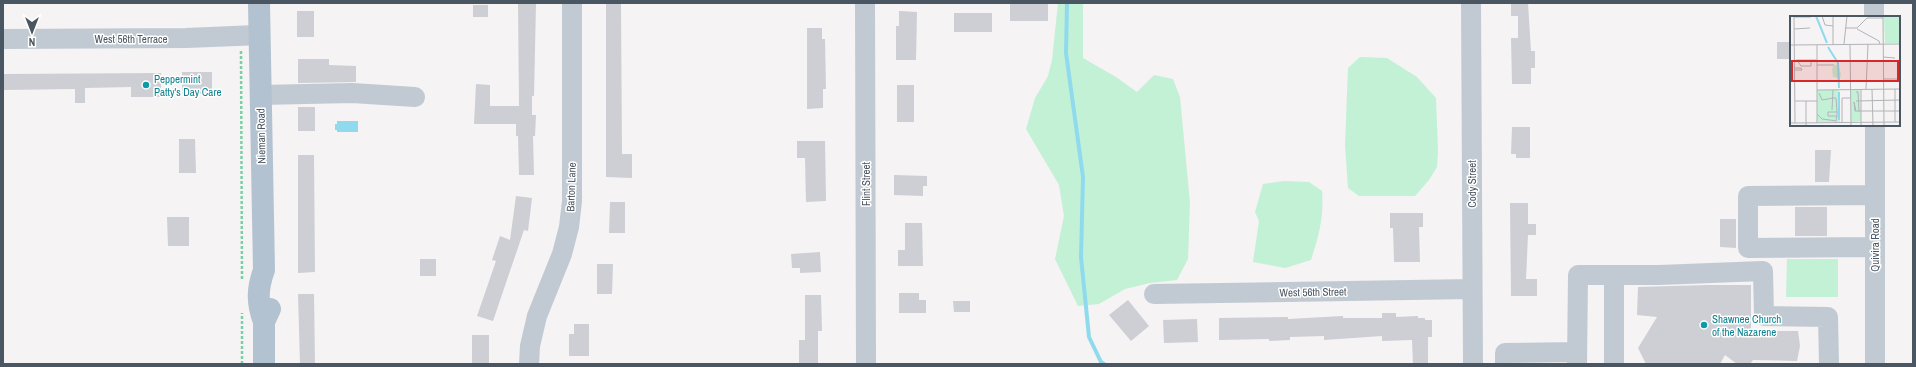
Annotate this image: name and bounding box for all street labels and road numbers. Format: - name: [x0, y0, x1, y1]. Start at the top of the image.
- street label: West 56th Terrace: [95, 32, 167, 46]
- street label: Nieman Road: [254, 108, 268, 164]
- street label: Cody Street: [1465, 160, 1479, 208]
- street label: Flint Street: [859, 161, 873, 206]
- street label: Barton Lane: [563, 162, 579, 212]
- street label: Quivira Road: [1868, 218, 1882, 272]
- street label: West 56th Street: [1279, 284, 1347, 300]

